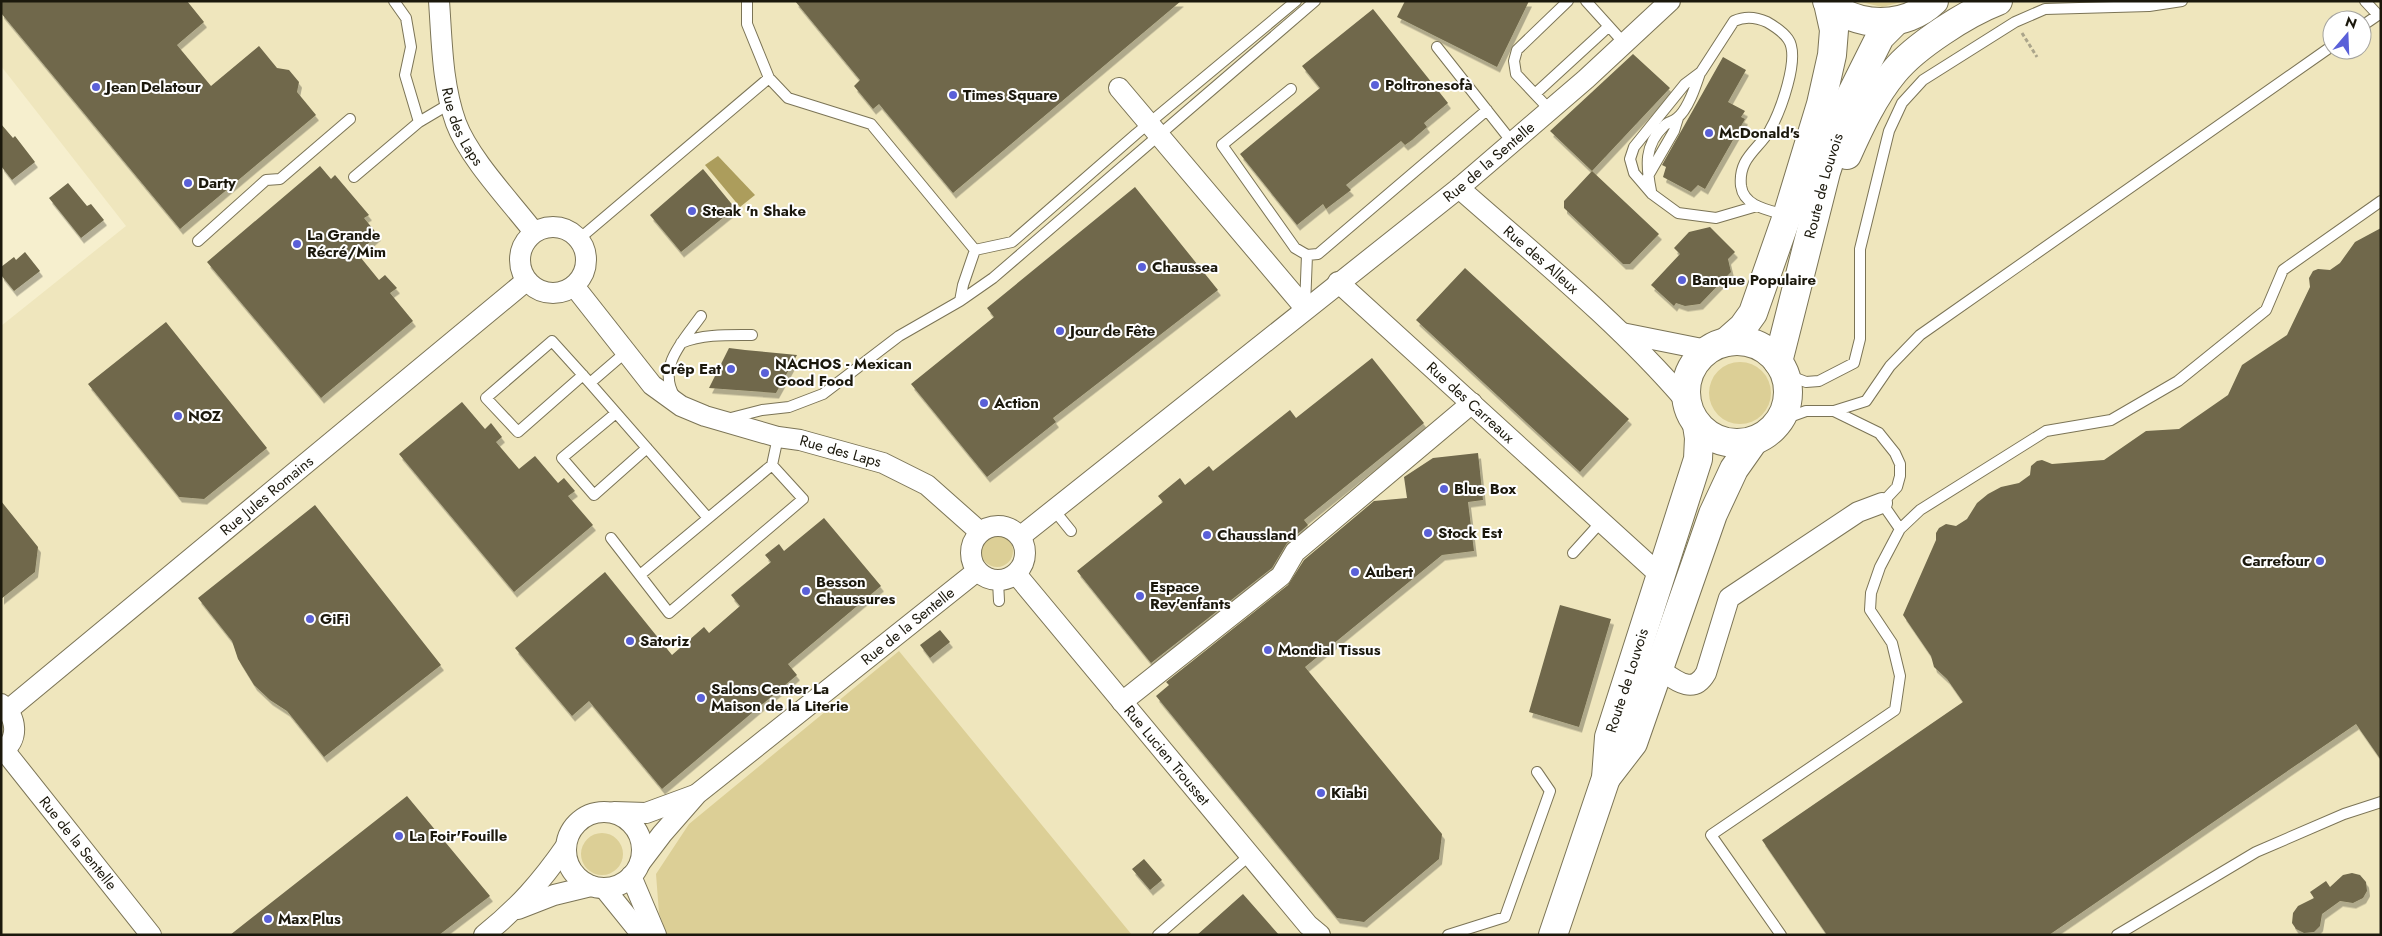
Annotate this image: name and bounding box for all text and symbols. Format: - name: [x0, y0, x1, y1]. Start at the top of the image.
- north arrow: [2322, 10, 2372, 60]
- text: N: [2343, 11, 2360, 34]
- place label: Poltronesofà: [1385, 74, 1473, 96]
- place label: Jean Delatour: [103, 76, 202, 98]
- marker: Poltronesofà: [1369, 79, 1381, 91]
- marker: Jean Delatour: [90, 81, 102, 93]
- place label: Times Square: [963, 84, 1058, 106]
- street label: Rue des Laps: [436, 86, 488, 170]
- marker: Times Square: [947, 89, 959, 101]
- street label: Rue de la Sentelle: [1438, 116, 1540, 208]
- place label: McDonald's: [1719, 122, 1800, 144]
- marker: McDonald's: [1703, 127, 1715, 139]
- street label: Route de Louvois: [1799, 130, 1849, 241]
- place label: Darty: [198, 172, 236, 194]
- marker: Darty: [182, 177, 194, 189]
- place label: Steak 'n Shake: [702, 200, 806, 222]
- marker: Steak 'n Shake: [686, 205, 698, 217]
- street label: Rue des Alleux: [1498, 220, 1584, 299]
- place label: La Grande Récré/Mim: [307, 224, 386, 263]
- marker: La Grande Récré/Mim: [291, 238, 303, 250]
- place label: Chaussea: [1152, 256, 1218, 278]
- marker: Chaussea: [1136, 261, 1148, 273]
- place label: Banque Populaire: [1692, 269, 1816, 291]
- marker: Banque Populaire: [1676, 274, 1688, 286]
- place label: Jour de Fête: [1067, 320, 1156, 342]
- marker: Jour de Fête: [1054, 325, 1066, 337]
- place label: NACHOS - Mexican Good Food: [775, 353, 912, 392]
- street label: Rue des Carreaux: [1422, 357, 1520, 449]
- place label: Crêp Eat: [660, 358, 721, 380]
- marker: Crêp Eat: [725, 363, 737, 375]
- marker: NACHOS - Mexican Good Food: [759, 367, 771, 379]
- place label: Action: [993, 392, 1039, 414]
- marker: Action: [978, 397, 990, 409]
- place label: NOZ: [188, 405, 222, 427]
- marker: NOZ: [172, 410, 184, 422]
- street label: Rue des Laps: [797, 429, 884, 473]
- street label: Rue Jules Romains: [215, 450, 318, 541]
- place label: Blue Box: [1454, 478, 1516, 500]
- marker: Blue Box: [1438, 483, 1450, 495]
- place label: Stock Est: [1438, 522, 1502, 544]
- place label: Chaussland: [1217, 524, 1296, 546]
- marker: Stock Est: [1422, 527, 1434, 539]
- marker: Chaussland: [1201, 529, 1213, 541]
- place label: Carrefour: [2242, 550, 2311, 572]
- marker: Carrefour: [2314, 555, 2326, 567]
- place label: Aubert: [1364, 561, 1413, 583]
- marker: Aubert: [1349, 566, 1361, 578]
- place label: Besson Chaussures: [816, 571, 896, 610]
- place label: Espace Rev'enfants: [1150, 576, 1231, 615]
- street label: Rue de la Sentelle: [856, 582, 960, 670]
- marker: Besson Chaussures: [800, 585, 812, 597]
- marker: Espace Rev'enfants: [1134, 590, 1146, 602]
- place label: GiFi: [320, 608, 349, 630]
- marker: GiFi: [304, 613, 316, 625]
- street label: Route de Louvois: [1600, 626, 1654, 736]
- place label: Satoriz: [640, 630, 689, 652]
- marker: Satoriz: [624, 635, 636, 647]
- place label: Mondial Tissus: [1278, 639, 1381, 661]
- marker: Mondial Tissus: [1262, 644, 1274, 656]
- place label: Salons Center La Maison de la Literie: [711, 678, 849, 717]
- marker: Salons Center La Maison de la Literie: [695, 692, 707, 704]
- street label: Rue Lucien Trousset: [1119, 701, 1215, 811]
- place label: Kiabi: [1331, 782, 1367, 804]
- marker: Kiabi: [1315, 787, 1327, 799]
- street label: Rue de la Sentelle: [34, 792, 122, 895]
- place label: La Foir'Fouille: [409, 825, 508, 847]
- marker: La Foir'Fouille: [393, 830, 405, 842]
- place label: Max Plus: [278, 908, 341, 930]
- marker: Max Plus: [262, 913, 274, 925]

